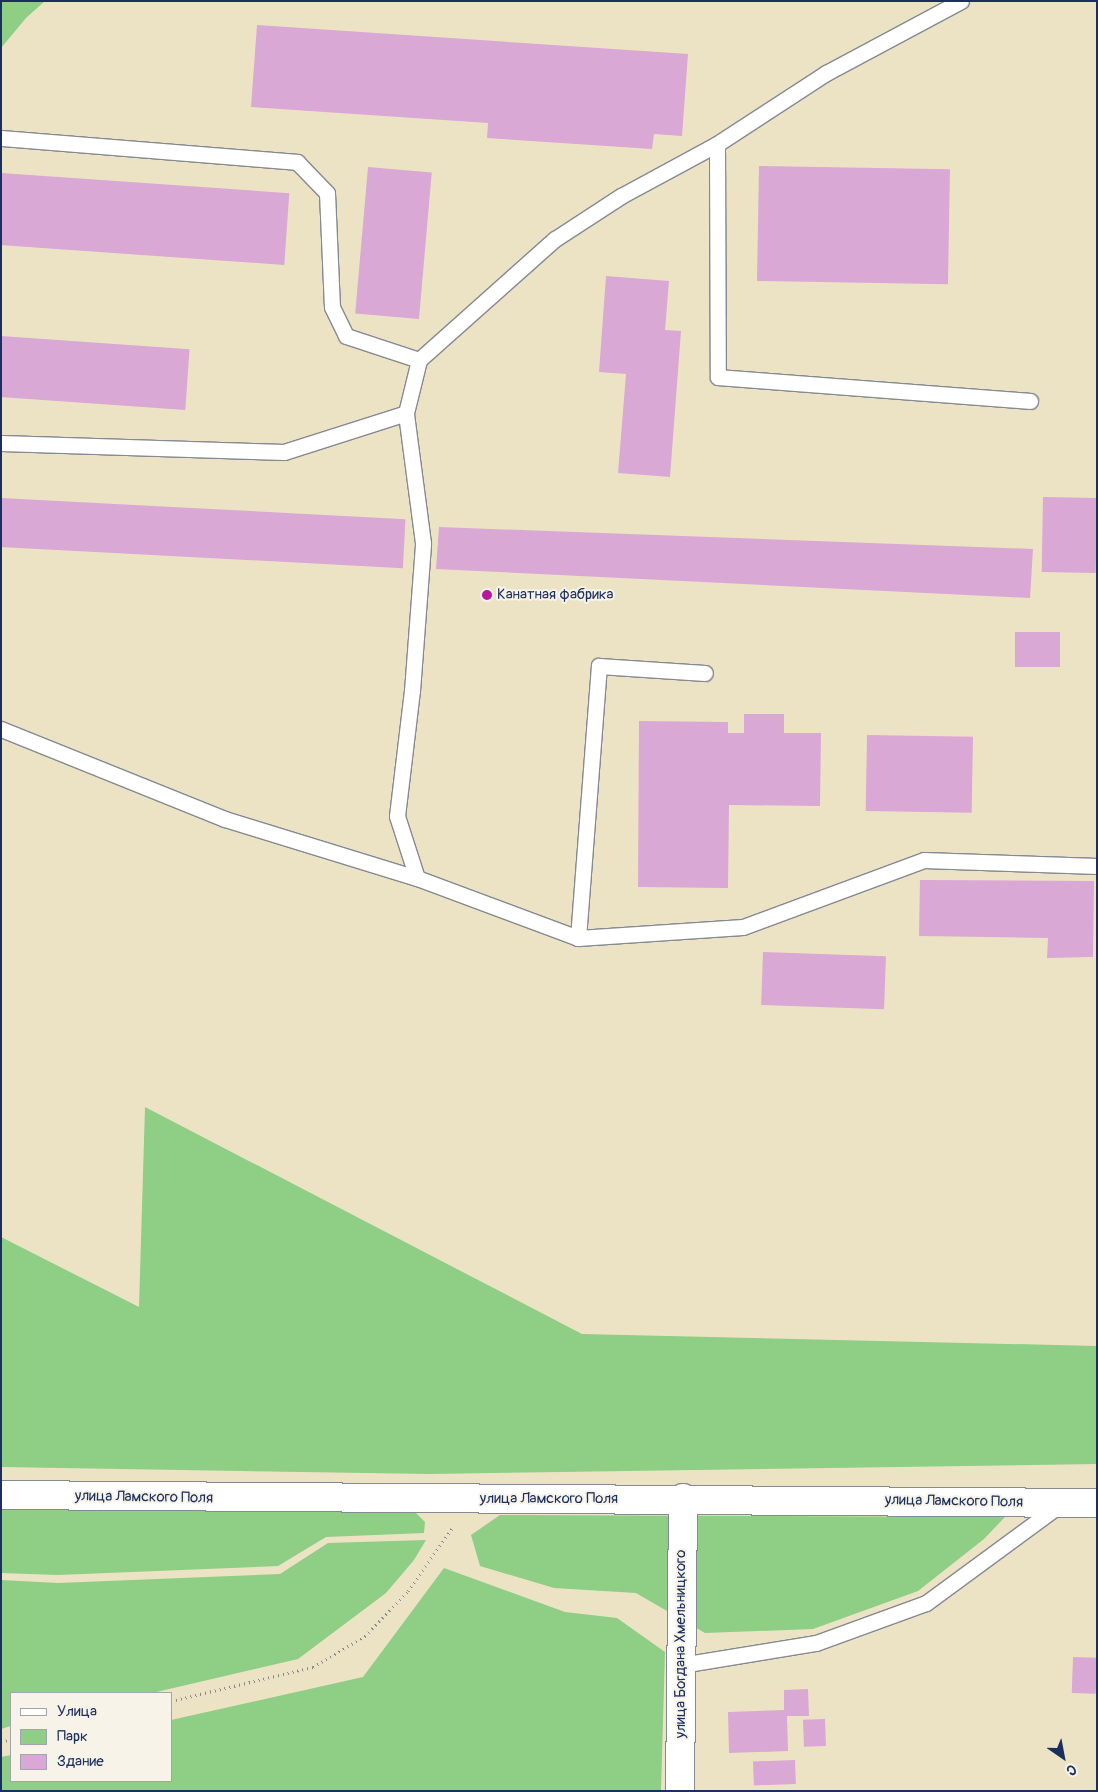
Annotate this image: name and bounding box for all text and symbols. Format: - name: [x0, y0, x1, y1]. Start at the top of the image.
- place label: Канатная фабрика: [497, 586, 614, 604]
- marker: Канатная фабрика: [481, 589, 493, 601]
- street label: улица Ламского Поля: [75, 1487, 213, 1507]
- street label: улица Ламского Поля: [480, 1490, 618, 1508]
- street label: улица Ламского Поля: [885, 1491, 1023, 1511]
- street label: улица Богдана Хмельницкого: [672, 1550, 690, 1738]
- legend: [10, 1692, 172, 1782]
- text: Улица: [57, 1702, 97, 1721]
- text: Парк: [57, 1727, 88, 1746]
- north arrow: [1038, 1732, 1088, 1782]
- text: Здание: [57, 1752, 104, 1771]
- text: С: [1063, 1761, 1080, 1779]

